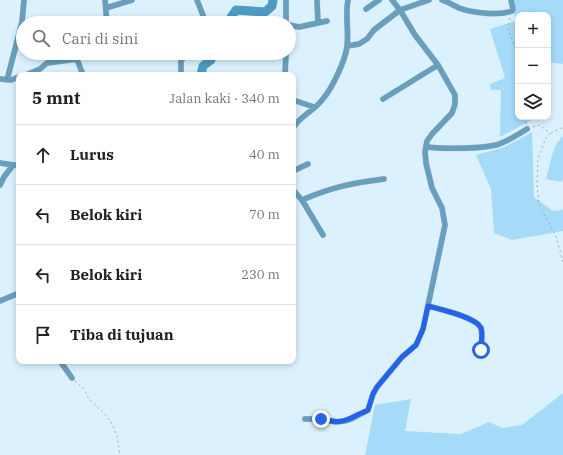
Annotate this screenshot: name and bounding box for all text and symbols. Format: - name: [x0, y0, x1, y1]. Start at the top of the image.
- map controls: [515, 12, 551, 120]
- button: +: [515, 12, 551, 48]
- search box: [16, 16, 296, 60]
- icon: search: [30, 27, 52, 49]
- text: Cari di sini: [62, 29, 138, 48]
- button: −: [515, 48, 551, 84]
- button: layers: [515, 84, 551, 120]
- text: 5 mnt: [32, 87, 80, 109]
- text: Jalan kaki · 340 m: [169, 90, 280, 107]
- icon: ahead: [32, 144, 54, 166]
- text: Lurus: [70, 145, 114, 164]
- text: 40 m: [249, 146, 280, 163]
- icon: left: [32, 204, 54, 226]
- text: Belok kiri: [70, 205, 142, 224]
- text: 70 m: [249, 206, 280, 223]
- icon: left: [32, 264, 54, 286]
- text: Belok kiri: [70, 265, 142, 284]
- text: 230 m: [241, 266, 280, 283]
- icon: arrive: [32, 324, 54, 346]
- text: Tiba di tujuan: [70, 325, 174, 344]
- route start: [472, 341, 490, 359]
- route end: [312, 410, 330, 428]

